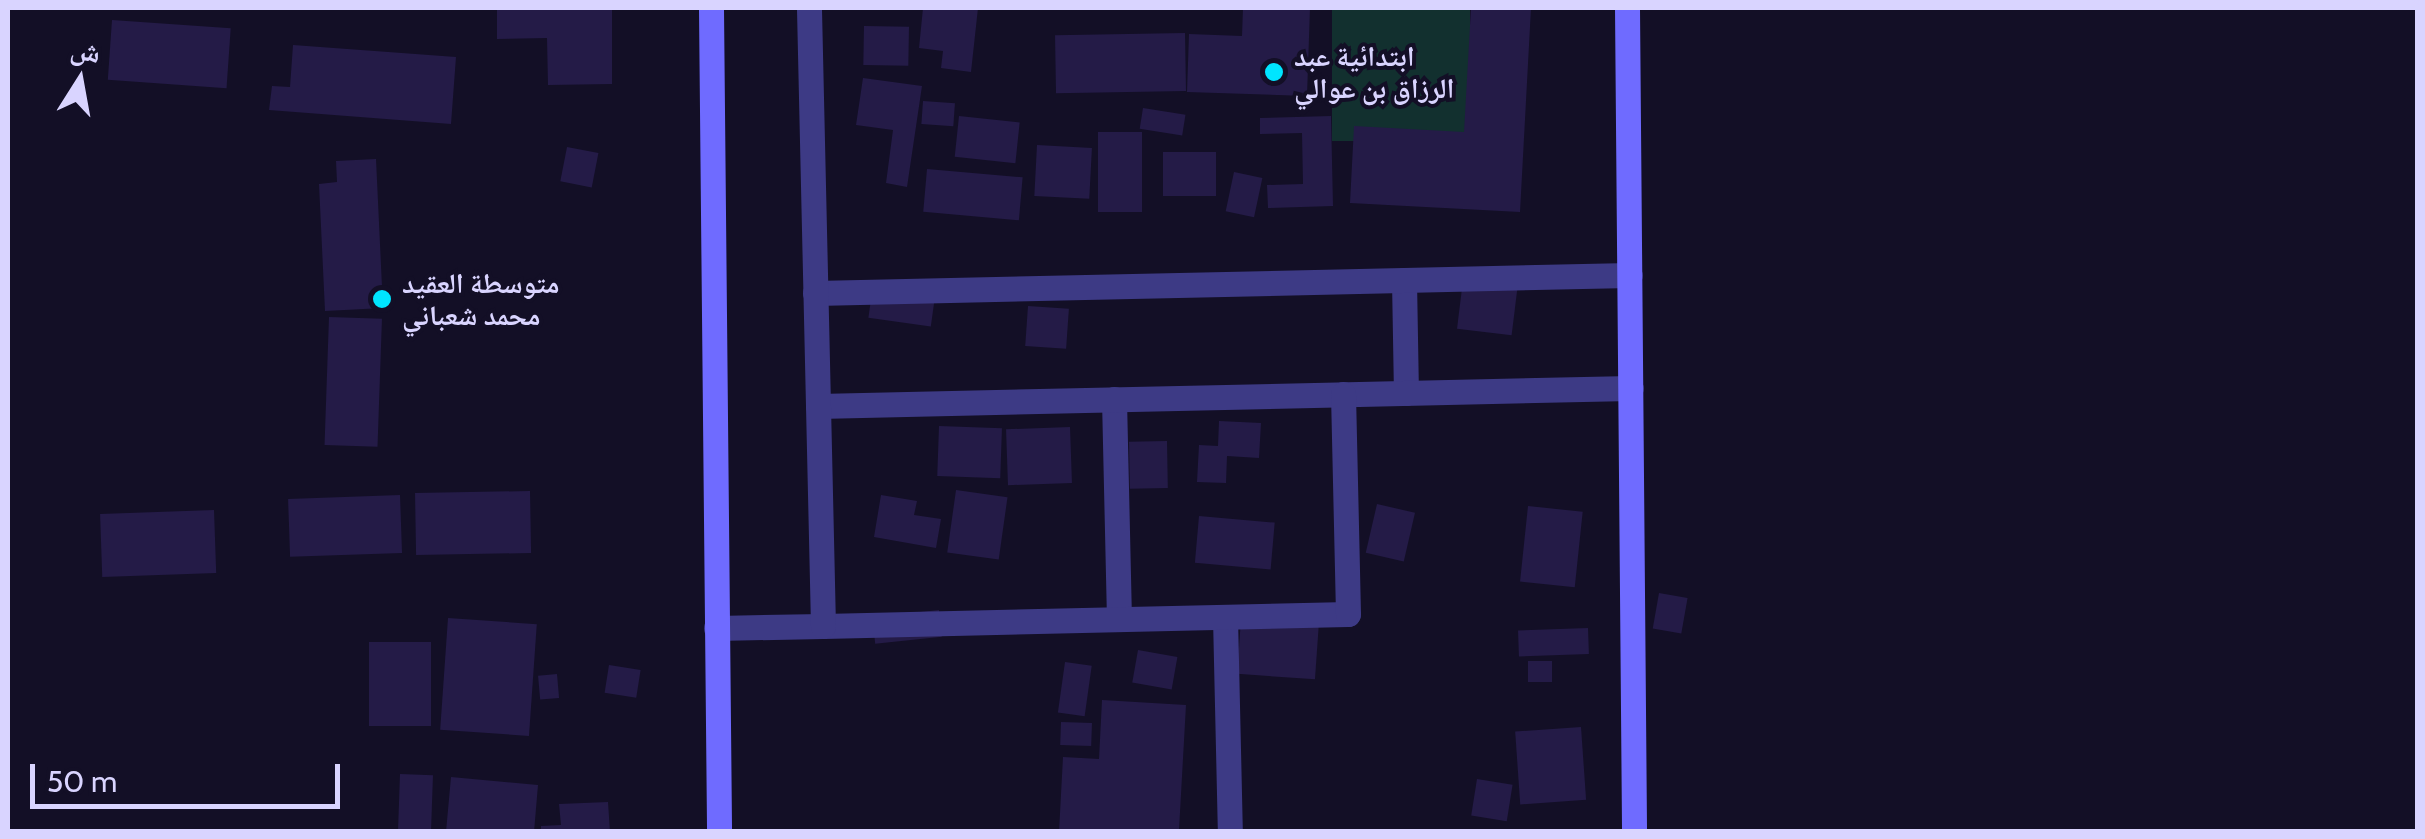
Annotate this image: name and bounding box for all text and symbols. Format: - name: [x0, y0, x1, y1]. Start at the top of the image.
- north arrow: [30, 30, 130, 130]
- text: ش: [68, 31, 104, 70]
- place label: ابتدائية عبد الرزاق بن عوالي: [1294, 39, 1454, 105]
- marker: ابتدائية عبد الرزاق بن عوالي: [1263, 61, 1285, 83]
- place label: متوسطة العقيد محمد شعباني: [402, 266, 559, 332]
- marker: متوسطة العقيد محمد شعباني: [371, 288, 393, 310]
- scale bar: [35, 744, 345, 806]
- text: 50 m: [47, 763, 117, 800]

